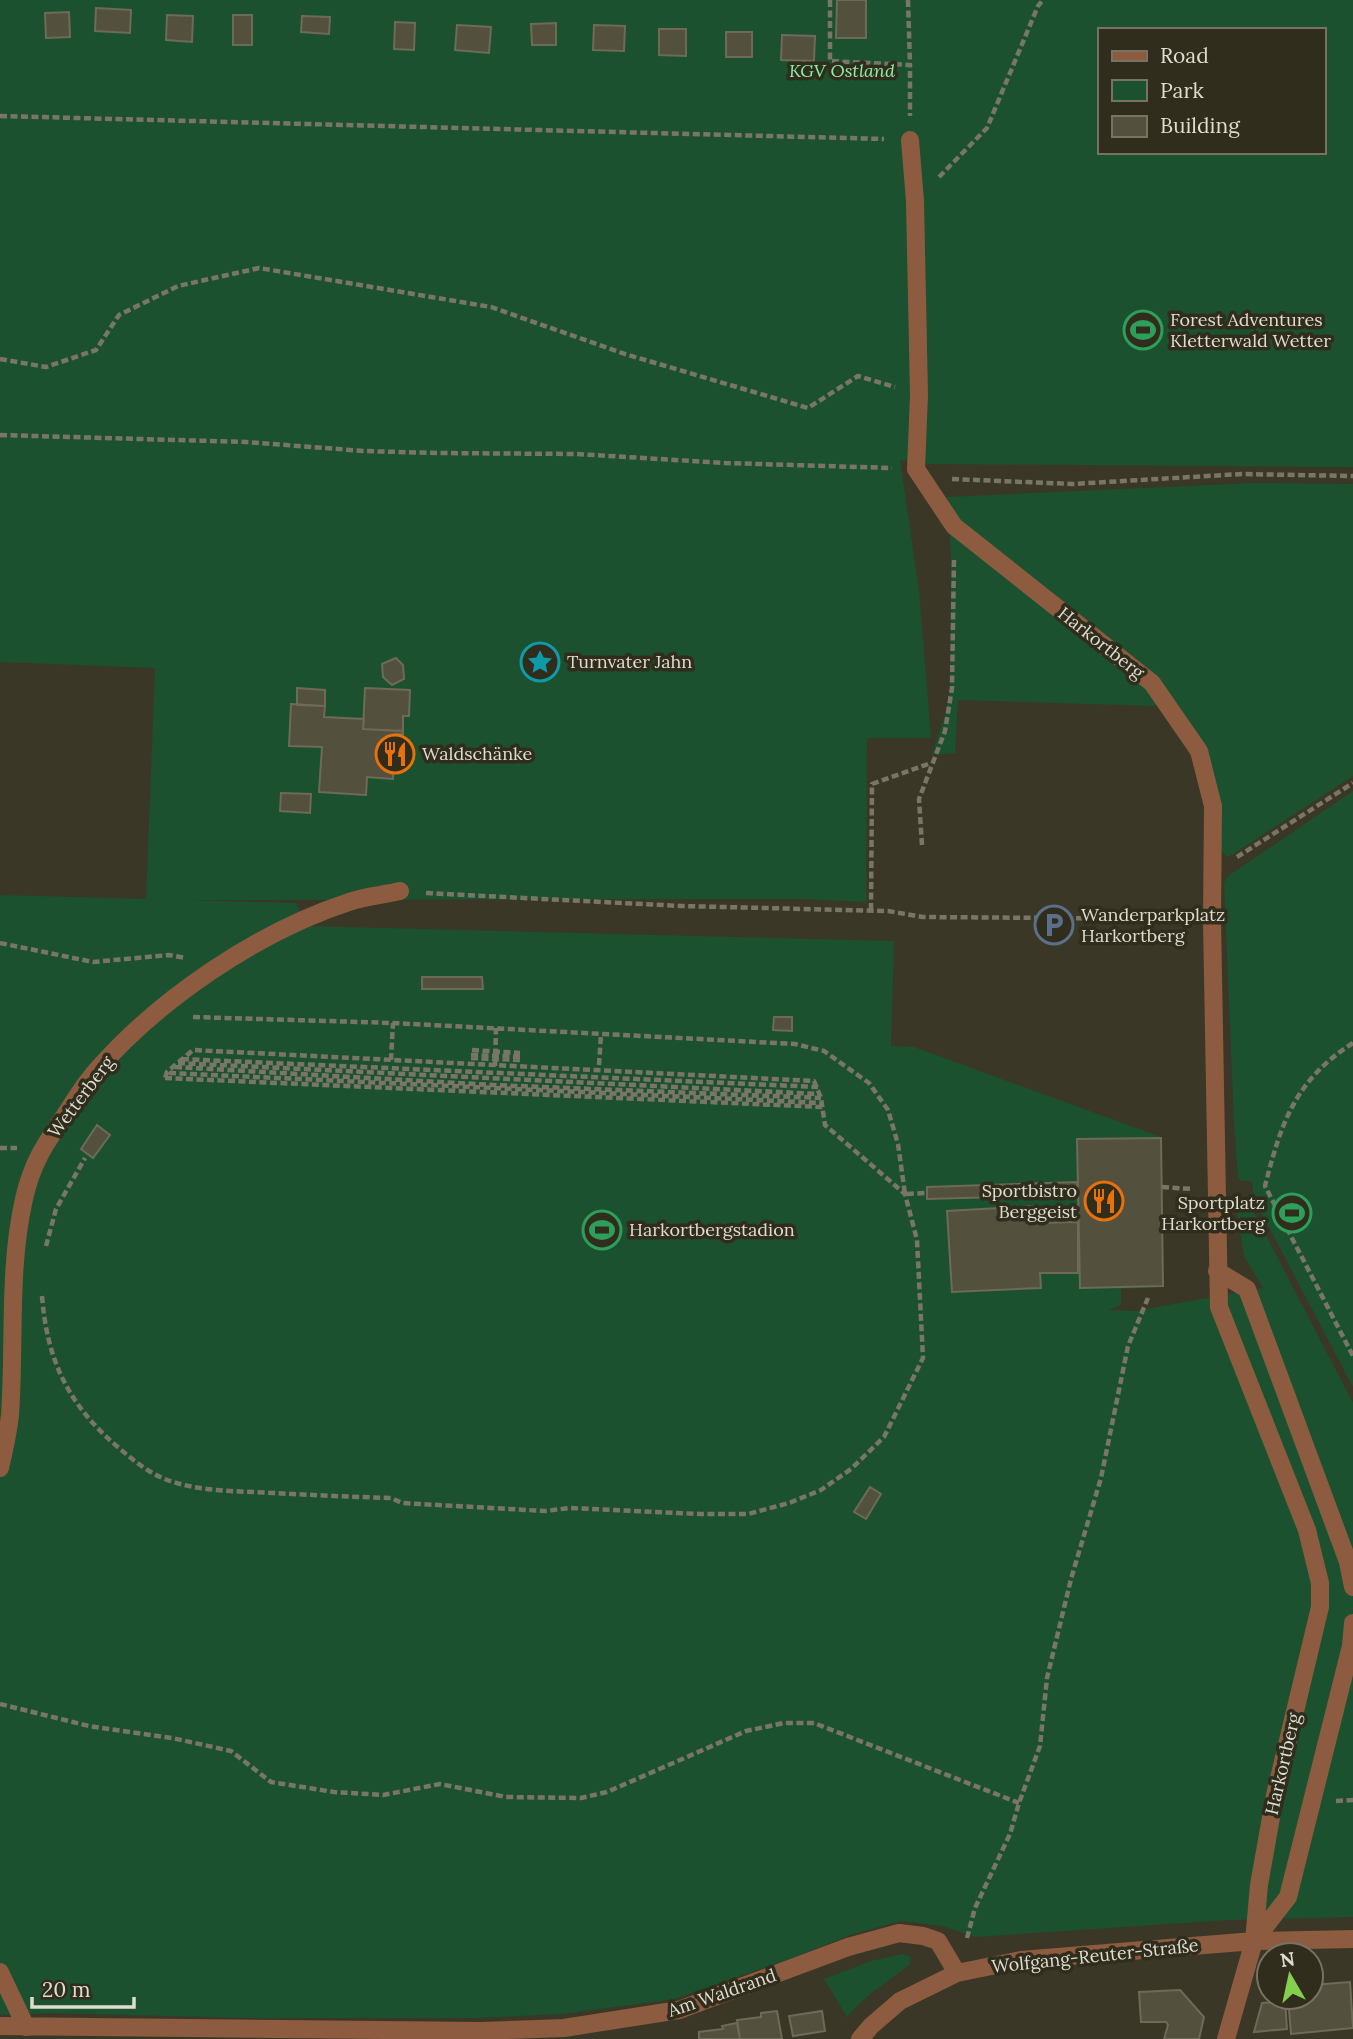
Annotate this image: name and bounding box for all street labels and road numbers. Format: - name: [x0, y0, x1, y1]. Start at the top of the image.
- street label: Harkortberg: [1053, 602, 1150, 684]
- street label: Wetterberg: [42, 1050, 119, 1142]
- street label: Harkortberg: [1260, 1710, 1306, 1817]
- street label: Wolfgang-Reuter-Straße: [990, 1933, 1200, 1978]
- street label: Am Waldrand: [664, 1963, 779, 2022]

